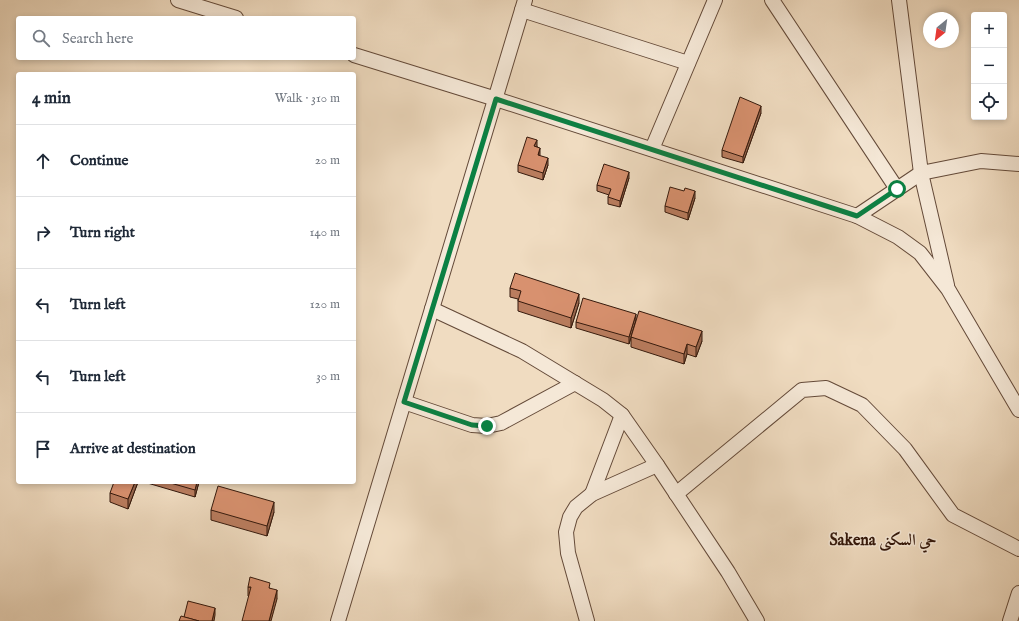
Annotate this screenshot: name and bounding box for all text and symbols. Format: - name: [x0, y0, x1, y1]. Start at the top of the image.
- north arrow: [923, 12, 959, 48]
- map controls: [971, 12, 1007, 120]
- button: +: [971, 12, 1007, 48]
- search box: [16, 16, 356, 60]
- icon: search: [30, 27, 52, 49]
- text: Search here: [62, 29, 133, 48]
- button: −: [971, 48, 1007, 84]
- button: locate: [971, 84, 1007, 120]
- text: 4 min: [32, 88, 71, 109]
- text: Walk · 310 m: [275, 90, 340, 107]
- icon: ahead: [32, 150, 54, 172]
- text: Continue: [70, 151, 128, 170]
- text: 20 m: [315, 152, 340, 169]
- route start: [888, 180, 906, 198]
- icon: right: [32, 222, 54, 244]
- text: Turn right: [70, 223, 135, 242]
- text: 140 m: [310, 224, 340, 241]
- icon: left: [32, 294, 54, 316]
- text: Turn left: [70, 295, 126, 314]
- text: 120 m: [310, 296, 340, 313]
- icon: left: [32, 366, 54, 388]
- text: Turn left: [70, 367, 126, 386]
- text: 30 m: [316, 368, 340, 385]
- route end: [478, 417, 496, 435]
- icon: arrive: [32, 438, 54, 460]
- text: Arrive at destination: [70, 439, 196, 458]
- district label: Sakena حي السكنى: [829, 531, 937, 553]

